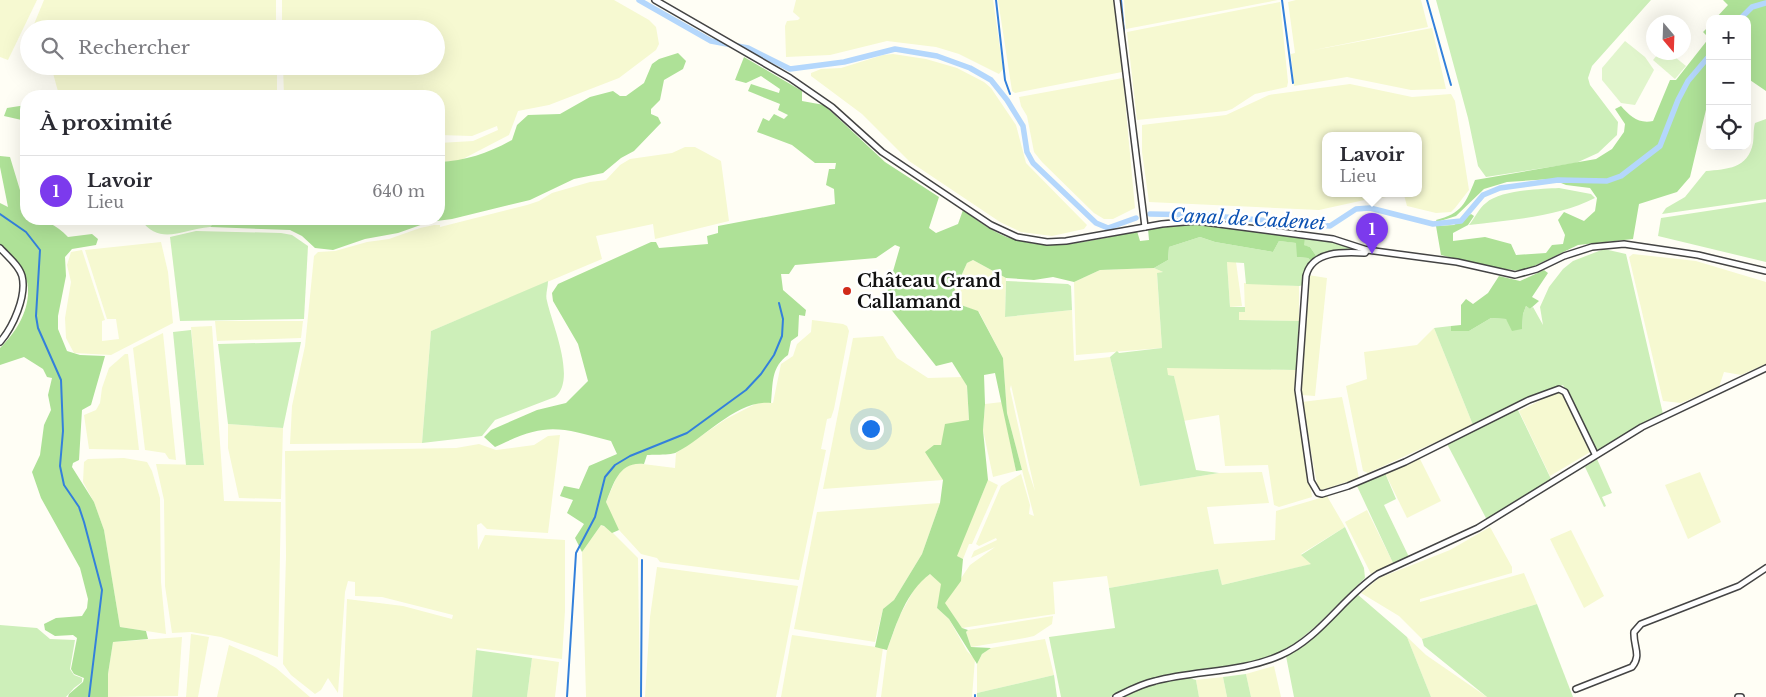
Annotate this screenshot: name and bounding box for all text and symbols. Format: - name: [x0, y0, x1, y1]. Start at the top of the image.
- north arrow: [1646, 15, 1691, 60]
- map controls: [1706, 15, 1751, 150]
- button: +: [1706, 15, 1751, 60]
- search box: [20, 20, 445, 75]
- icon: search: [38, 34, 66, 62]
- text: Rechercher: [78, 36, 190, 59]
- button: −: [1706, 60, 1751, 105]
- button: locate: [1706, 105, 1751, 150]
- text: À proximité: [40, 110, 172, 136]
- popup: [1322, 132, 1422, 197]
- text: Lavoir: [1339, 143, 1405, 166]
- text: Lieu: [1339, 166, 1376, 186]
- text: Lavoir: [87, 169, 152, 192]
- text: 1: [53, 181, 59, 201]
- text: 640 m: [372, 181, 425, 201]
- text: Lieu: [87, 192, 124, 212]
- water label: Canal de Cadenet: [1170, 203, 1326, 235]
- pin: 1: [1356, 213, 1388, 254]
- place label: Château Grand Callamand: [857, 270, 1001, 313]
- marker: Château Grand Callamand: [841, 285, 853, 297]
- your location: [858, 416, 884, 442]

